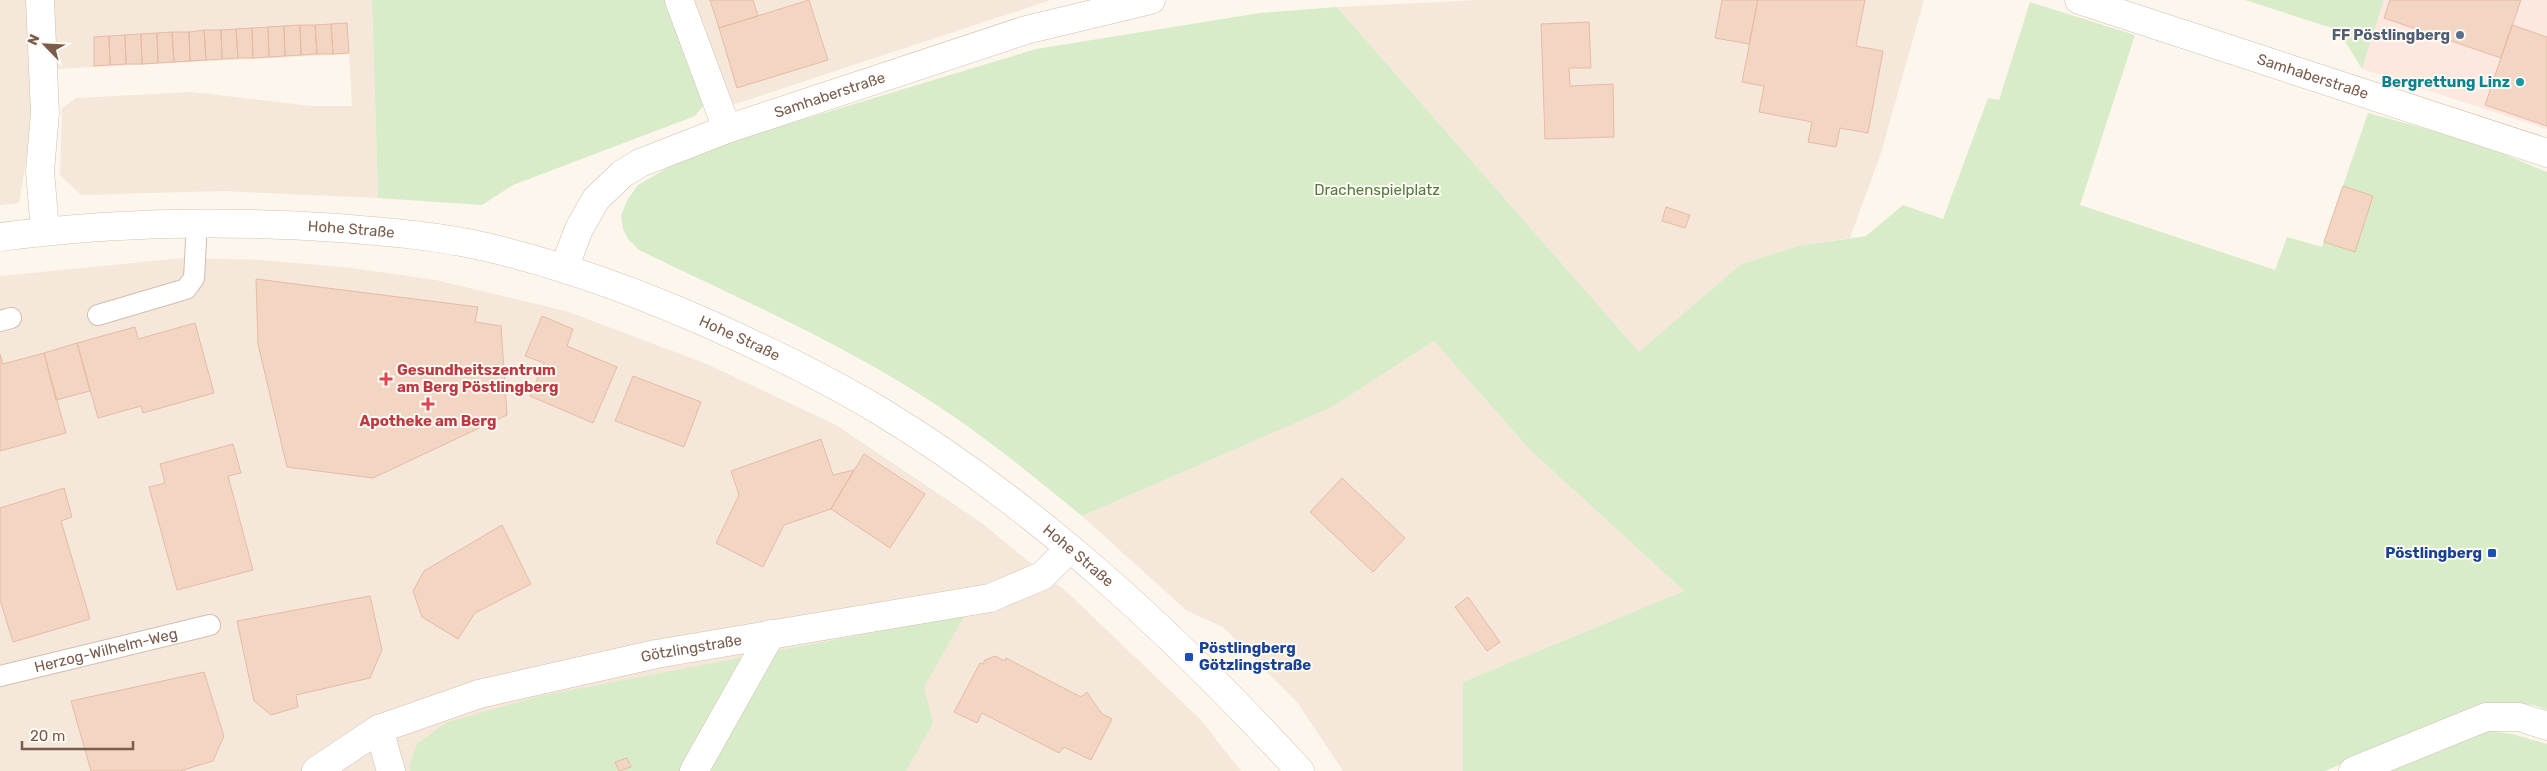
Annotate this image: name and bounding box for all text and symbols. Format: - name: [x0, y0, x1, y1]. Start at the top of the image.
- north arrow: [20, 20, 70, 70]
- place label: FF Pöstlingberg: [2332, 26, 2450, 44]
- marker: FF Pöstlingberg: [2454, 29, 2466, 41]
- text: N: [24, 32, 43, 48]
- street label: Samhaberstraße: [2255, 50, 2371, 103]
- street label: Samhaberstraße: [772, 68, 888, 122]
- place label: Bergrettung Linz: [2381, 73, 2510, 91]
- marker: Bergrettung Linz: [2514, 76, 2526, 88]
- park label: Drachenspielplatz: [1314, 181, 1440, 199]
- street label: Hohe Straße: [307, 217, 395, 242]
- street label: Hohe Straße: [696, 312, 783, 365]
- place label: Gesundheitszentrum am Berg Pöstlingberg: [397, 361, 559, 396]
- marker: Gesundheitszentrum am Berg Pöstlingberg: [379, 372, 393, 386]
- marker: Apotheke am Berg: [422, 398, 434, 410]
- place label: Apotheke am Berg: [359, 412, 497, 430]
- street label: Hohe Straße: [1039, 521, 1117, 591]
- place label: Pöstlingberg: [2385, 544, 2482, 562]
- marker: Pöstlingberg: [2486, 547, 2498, 559]
- street label: Herzog-Wilhelm-Weg: [32, 624, 179, 676]
- street label: Götzlingstraße: [639, 631, 743, 666]
- place label: Pöstlingberg Götzlingstraße: [1199, 639, 1311, 674]
- marker: Pöstlingberg Götzlingstraße: [1183, 651, 1195, 663]
- scale bar: [22, 718, 134, 750]
- text: 20 m: [30, 727, 65, 745]

